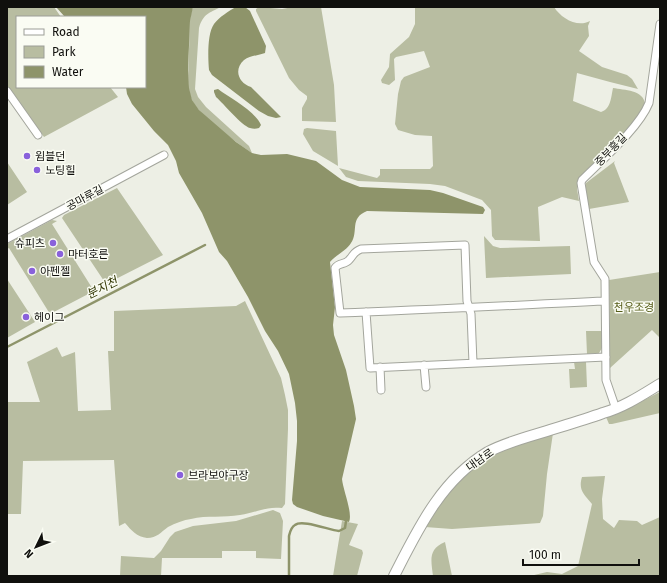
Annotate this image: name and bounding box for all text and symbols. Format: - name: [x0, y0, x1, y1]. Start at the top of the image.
- legend: [16, 16, 146, 88]
- text: Road: [52, 25, 80, 39]
- text: Park: [52, 45, 76, 59]
- text: Water: [52, 65, 84, 79]
- street label: 중부흥길: [592, 131, 630, 169]
- place label: 윔블던: [35, 150, 65, 163]
- marker: 윔블던: [22, 151, 32, 161]
- place label: 노팅힐: [45, 164, 75, 177]
- marker: 노팅힐: [32, 165, 42, 175]
- street label: 공마루길: [64, 183, 106, 213]
- place label: 슈피츠: [15, 237, 45, 250]
- marker: 슈피츠: [48, 238, 58, 248]
- place label: 마터호른: [68, 248, 108, 261]
- marker: 마터호른: [55, 249, 65, 259]
- place label: 아펜젤: [40, 265, 70, 278]
- marker: 아펜젤: [27, 266, 37, 276]
- water label: 분지천: [84, 273, 122, 302]
- park label: 천우조경: [614, 301, 654, 314]
- place label: 헤이그: [34, 311, 64, 324]
- marker: 헤이그: [21, 312, 31, 322]
- street label: 대남로: [464, 446, 496, 474]
- place label: 브라보야구장: [188, 469, 249, 482]
- marker: 브라보야구장: [175, 470, 185, 480]
- north arrow: [16, 527, 56, 567]
- scale bar: [523, 541, 639, 567]
- text: N: [22, 546, 36, 561]
- text: 100 m: [529, 548, 561, 562]

